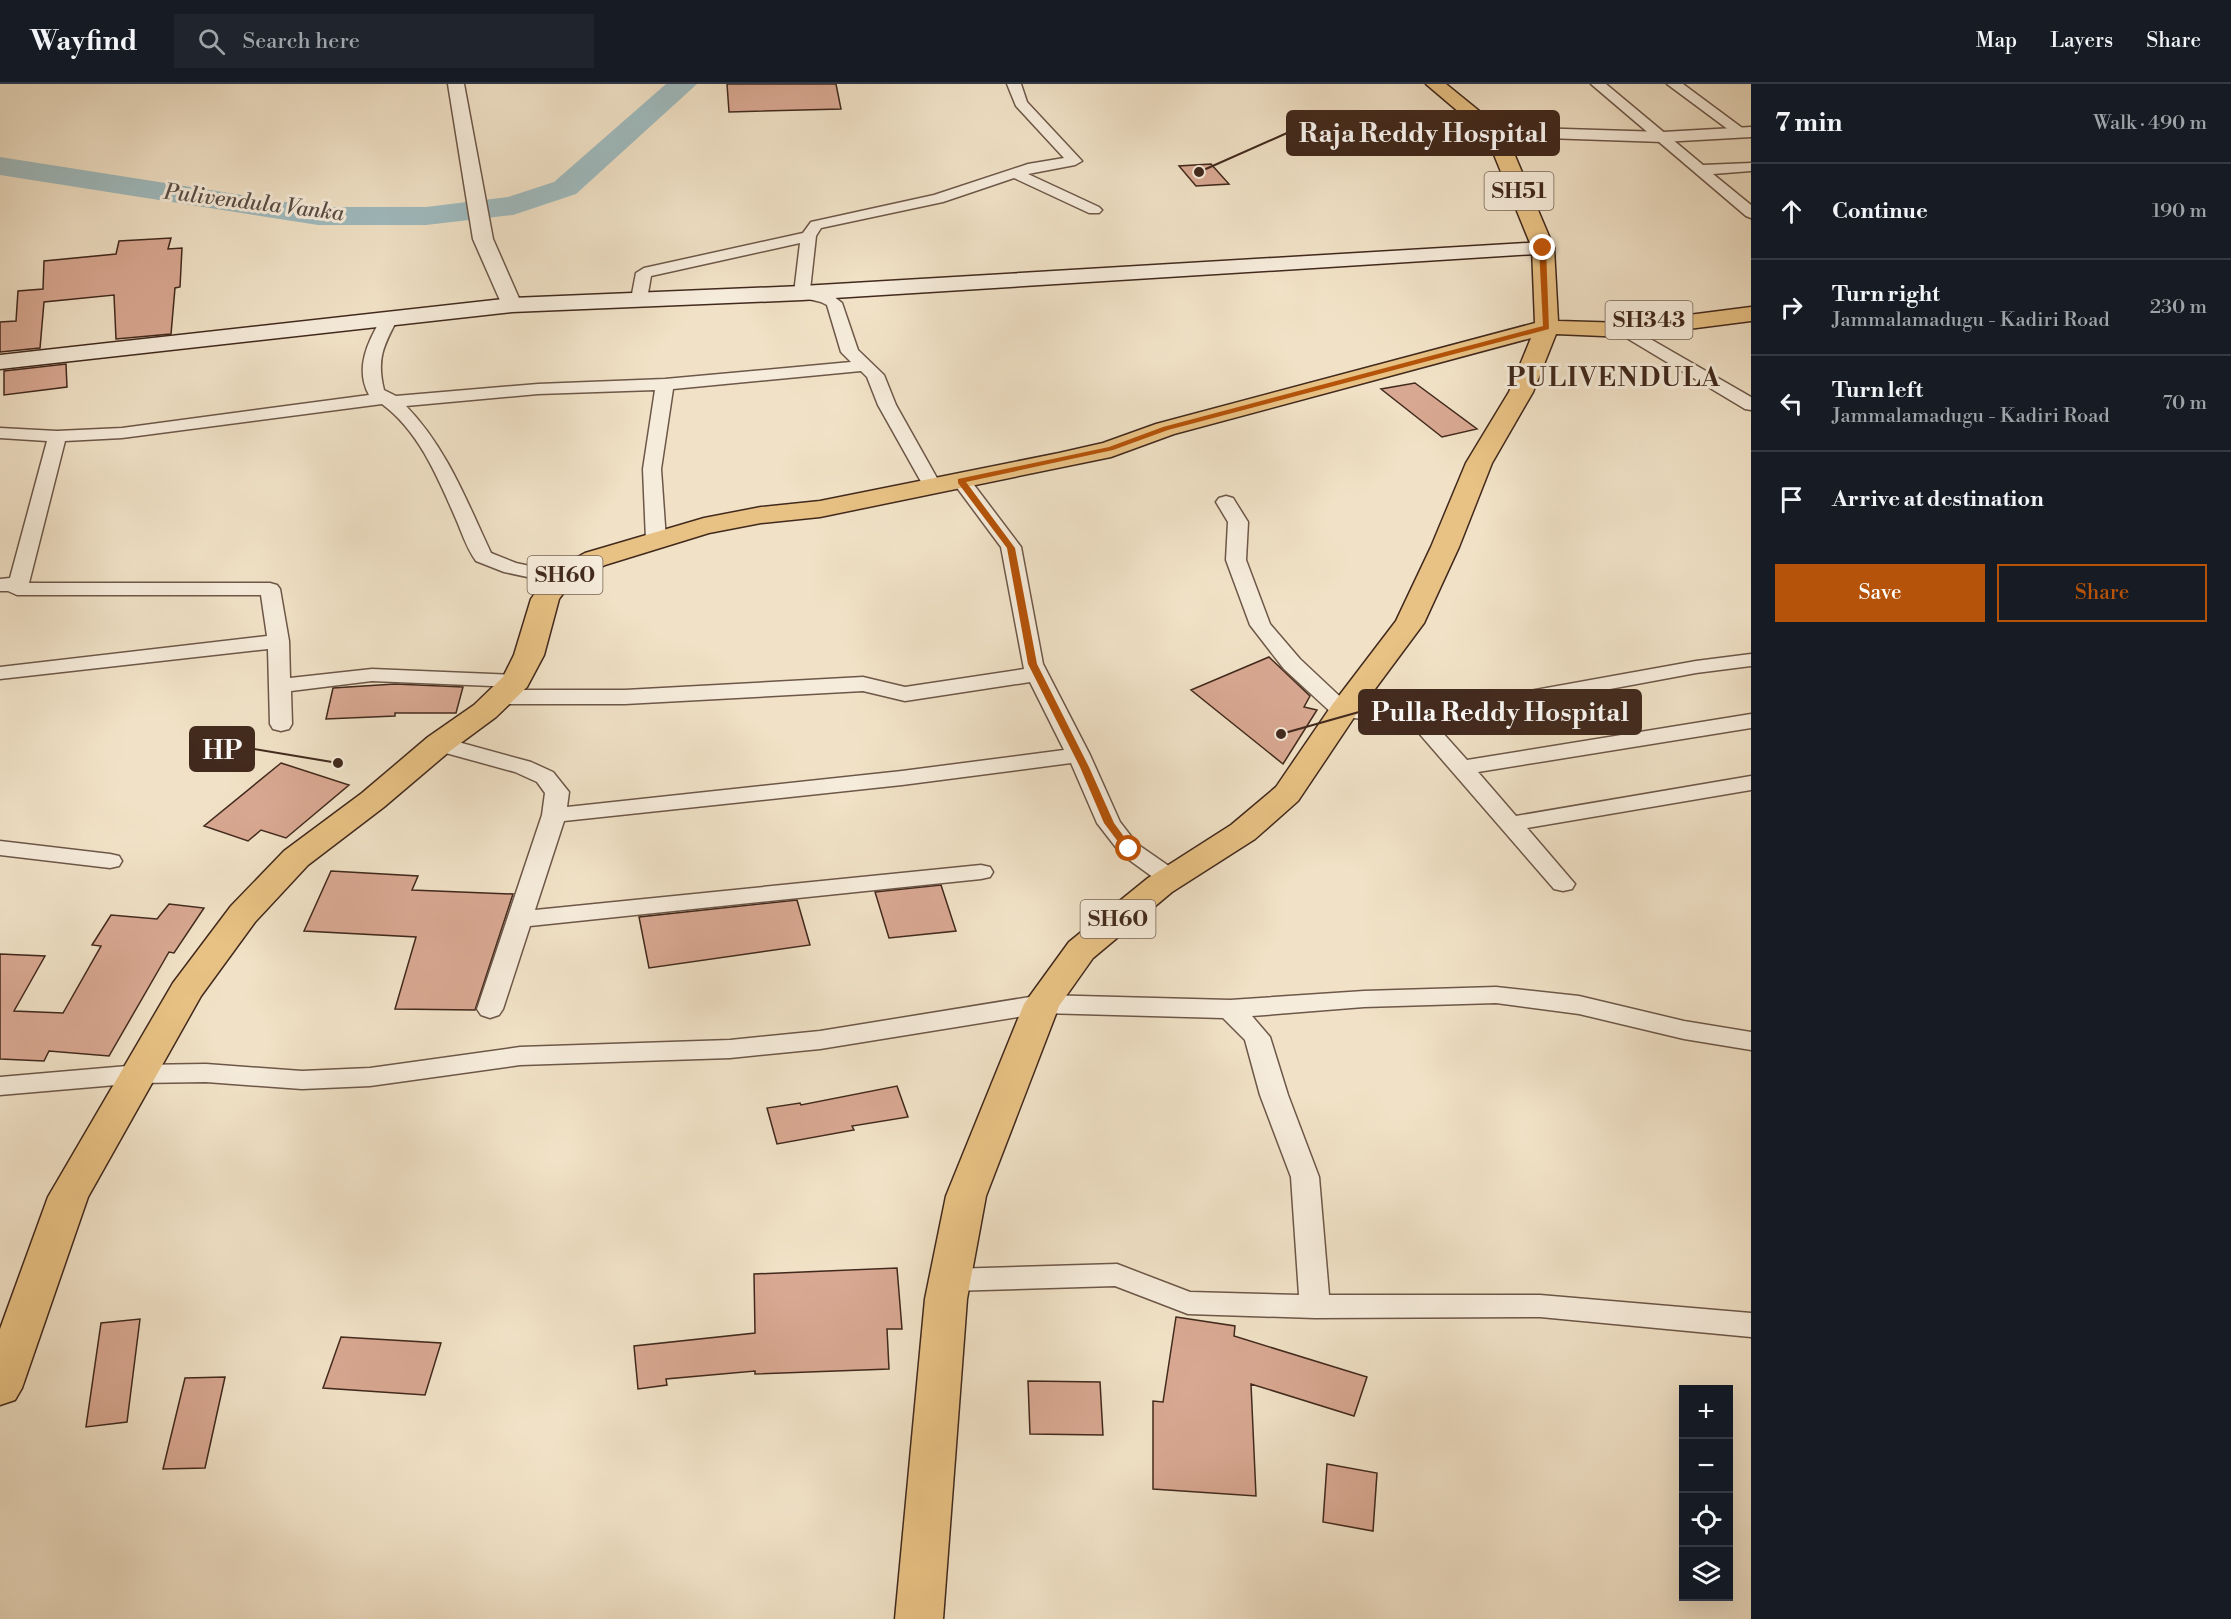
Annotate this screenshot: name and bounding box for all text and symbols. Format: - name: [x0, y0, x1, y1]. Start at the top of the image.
- search box: [174, 14, 594, 68]
- text: Wayfind: [30, 24, 138, 59]
- icon: search: [195, 25, 228, 58]
- text: Search here: [243, 28, 360, 55]
- text: Map: [1976, 28, 2017, 54]
- text: Layers: [2050, 28, 2113, 54]
- text: Share: [2146, 28, 2201, 54]
- text: 7 min: [1775, 107, 1842, 139]
- callout: Raja Reddy Hospital: [1287, 111, 1559, 155]
- text: Walk · 490 m: [2093, 111, 2207, 136]
- text: Raja Reddy Hospital: [1299, 118, 1548, 150]
- road number: SH51: [1484, 172, 1553, 210]
- water label: Pulivendula Vanka: [161, 178, 346, 228]
- icon: ahead: [1775, 195, 1808, 228]
- text: Continue: [1832, 198, 1928, 225]
- text: 190 m: [2152, 199, 2207, 224]
- route end: [1529, 234, 1555, 260]
- text: Turn right: [1832, 281, 1940, 308]
- icon: right: [1775, 291, 1808, 324]
- text: 230 m: [2150, 295, 2207, 320]
- road number: SH343: [1606, 301, 1692, 339]
- text: Jammalamadugu - Kadiri Road: [1832, 308, 2110, 333]
- district label: PULIVENDULA: [1507, 362, 1721, 394]
- text: Turn left: [1832, 377, 1923, 404]
- icon: left: [1775, 387, 1808, 420]
- text: 70 m: [2163, 391, 2207, 416]
- text: Jammalamadugu - Kadiri Road: [1832, 404, 2110, 429]
- icon: arrive: [1775, 483, 1808, 516]
- text: Arrive at destination: [1832, 486, 2044, 513]
- road number: SH60: [528, 556, 602, 594]
- button: Save: [1775, 564, 1985, 622]
- button: Share: [1997, 564, 2207, 622]
- callout: Pulla Reddy Hospital: [1359, 690, 1641, 734]
- text: Pulla Reddy Hospital: [1371, 697, 1629, 729]
- callout: HP: [190, 727, 254, 771]
- text: HP: [202, 735, 243, 767]
- route start: [1115, 835, 1141, 861]
- road number: SH60: [1080, 900, 1156, 938]
- map controls: [1679, 1385, 1733, 1601]
- button: +: [1679, 1385, 1733, 1439]
- button: −: [1679, 1439, 1733, 1493]
- button: locate: [1679, 1493, 1733, 1547]
- button: layers: [1679, 1547, 1733, 1601]

